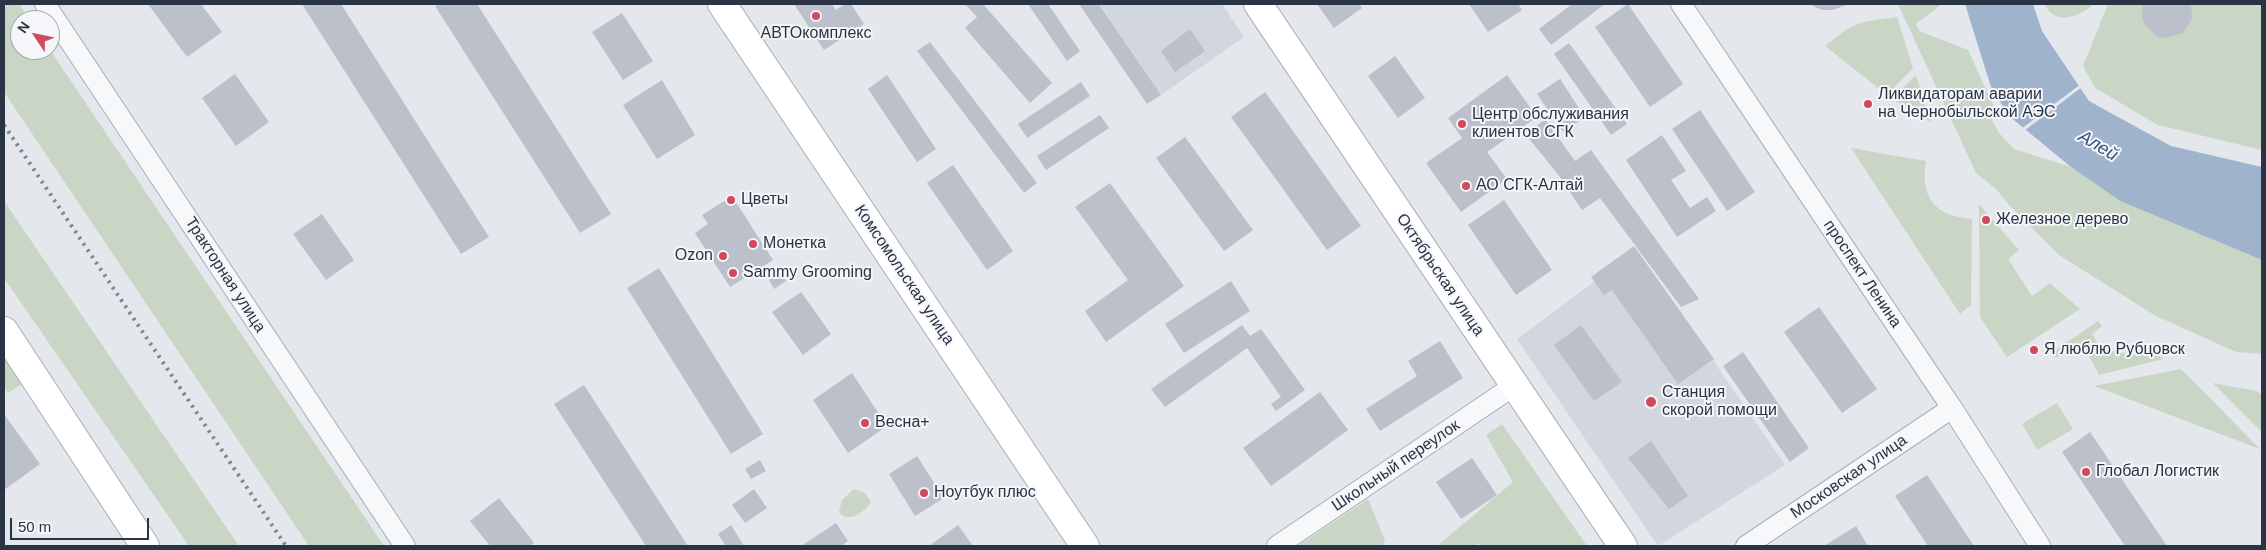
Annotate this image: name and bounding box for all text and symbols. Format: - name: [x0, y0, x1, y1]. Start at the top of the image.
- north arrow: [10, 10, 60, 60]
- marker: АВТОкомплекс: [810, 10, 822, 22]
- text: N: [14, 19, 33, 36]
- place label: АВТОкомплекс: [761, 24, 871, 44]
- place label: Ликвидаторам аварии на Чернобыльской АЭС: [1878, 85, 2056, 123]
- marker: Ликвидаторам аварии на Чернобыльской АЭС: [1862, 98, 1874, 110]
- place label: Центр обслуживания клиентов СГК: [1472, 105, 1629, 143]
- marker: Центр обслуживания клиентов СГК: [1456, 118, 1468, 130]
- water label: Алей: [2074, 126, 2122, 166]
- place label: АО СГК-Алтай: [1476, 176, 1583, 196]
- marker: АО СГК-Алтай: [1460, 180, 1472, 192]
- place label: Цветы: [741, 190, 788, 210]
- marker: Цветы: [725, 194, 737, 206]
- street label: Комсомольская улица: [850, 201, 958, 349]
- street label: Октябрьская улица: [1392, 210, 1488, 340]
- place label: Железное дерево: [1996, 210, 2128, 230]
- street label: Тракторная улица: [181, 214, 269, 336]
- marker: Железное дерево: [1980, 214, 1992, 226]
- street label: проспект Ленина: [1819, 216, 1905, 332]
- place label: Монетка: [763, 234, 826, 254]
- marker: Монетка: [747, 238, 759, 250]
- place label: Ozon: [675, 246, 713, 266]
- marker: Ozon: [717, 250, 729, 262]
- place label: Sammy Grooming: [743, 263, 872, 283]
- marker: Sammy Grooming: [727, 267, 739, 279]
- place label: Я люблю Рубцовск: [2044, 340, 2185, 360]
- marker: Я люблю Рубцовск: [2028, 344, 2040, 356]
- place label: Станция скорой помощи: [1662, 383, 1777, 421]
- marker: Станция скорой помощи: [1644, 395, 1658, 409]
- place label: Весна+: [875, 413, 930, 433]
- street label: Школьный переулок: [1328, 416, 1464, 516]
- marker: Весна+: [859, 417, 871, 429]
- street label: Московская улица: [1787, 431, 1911, 523]
- place label: Глобал Логистик: [2096, 462, 2219, 482]
- marker: Глобал Логистик: [2080, 466, 2092, 478]
- place label: Ноутбук плюс: [934, 483, 1036, 503]
- marker: Ноутбук плюс: [918, 487, 930, 499]
- scale bar: [12, 508, 151, 540]
- text: 50 m: [18, 518, 51, 535]

